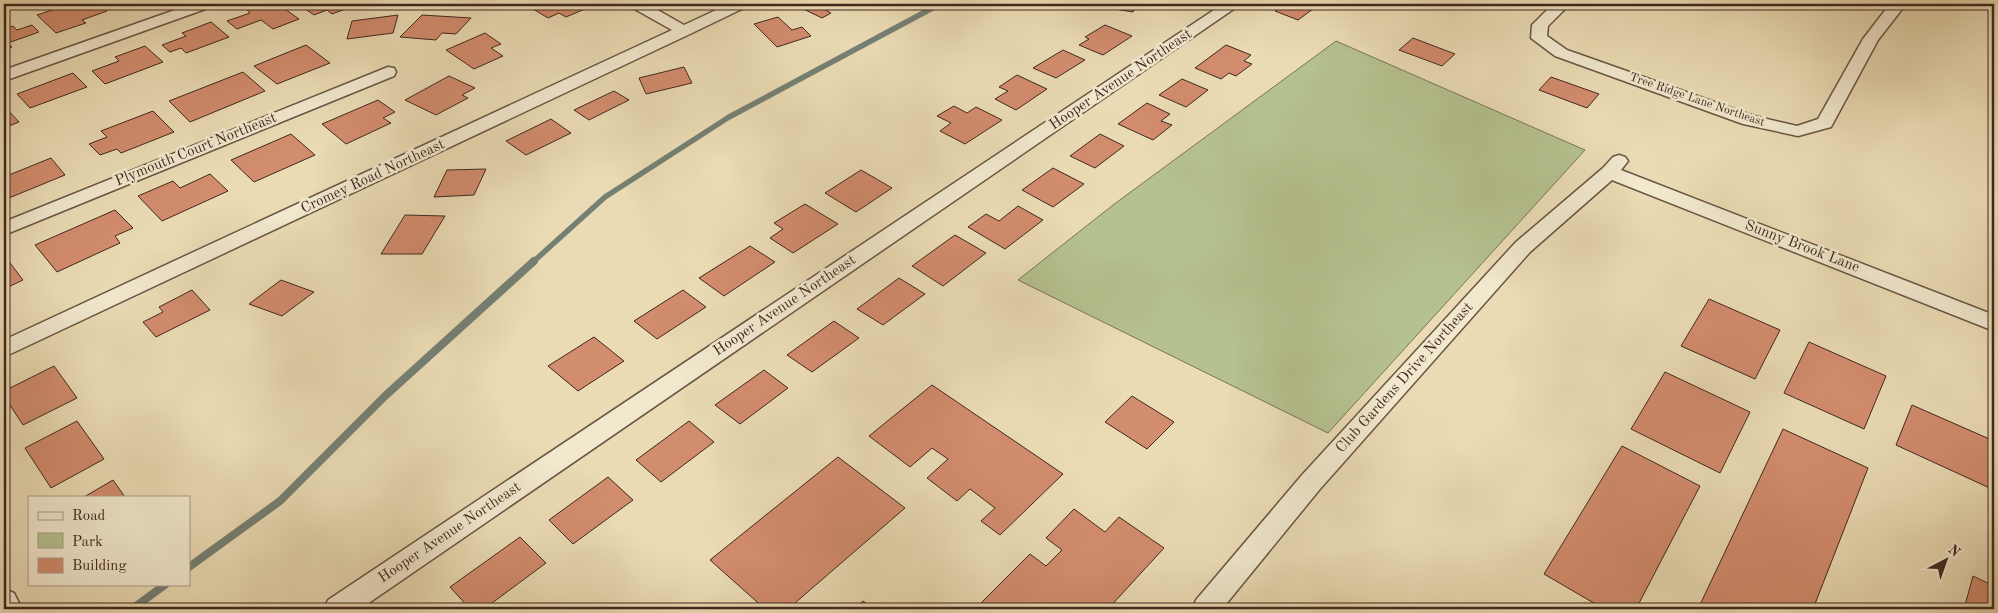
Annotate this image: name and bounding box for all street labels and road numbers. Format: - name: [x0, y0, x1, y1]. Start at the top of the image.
- street label: Hooper Avenue Northeast: [1047, 27, 1195, 133]
- street label: Tree Ridge Lane Northeast: [1628, 71, 1766, 129]
- street label: Plymouth Court Northeast: [113, 111, 279, 189]
- street label: Cromey Road Northeast: [299, 137, 447, 217]
- street label: Sunny Brook Lane: [1743, 218, 1861, 276]
- street label: Hooper Avenue Northeast: [711, 253, 859, 359]
- street label: Club Gardens Drive Northeast: [1334, 300, 1476, 456]
- street label: Hooper Avenue Northeast: [376, 480, 524, 586]

